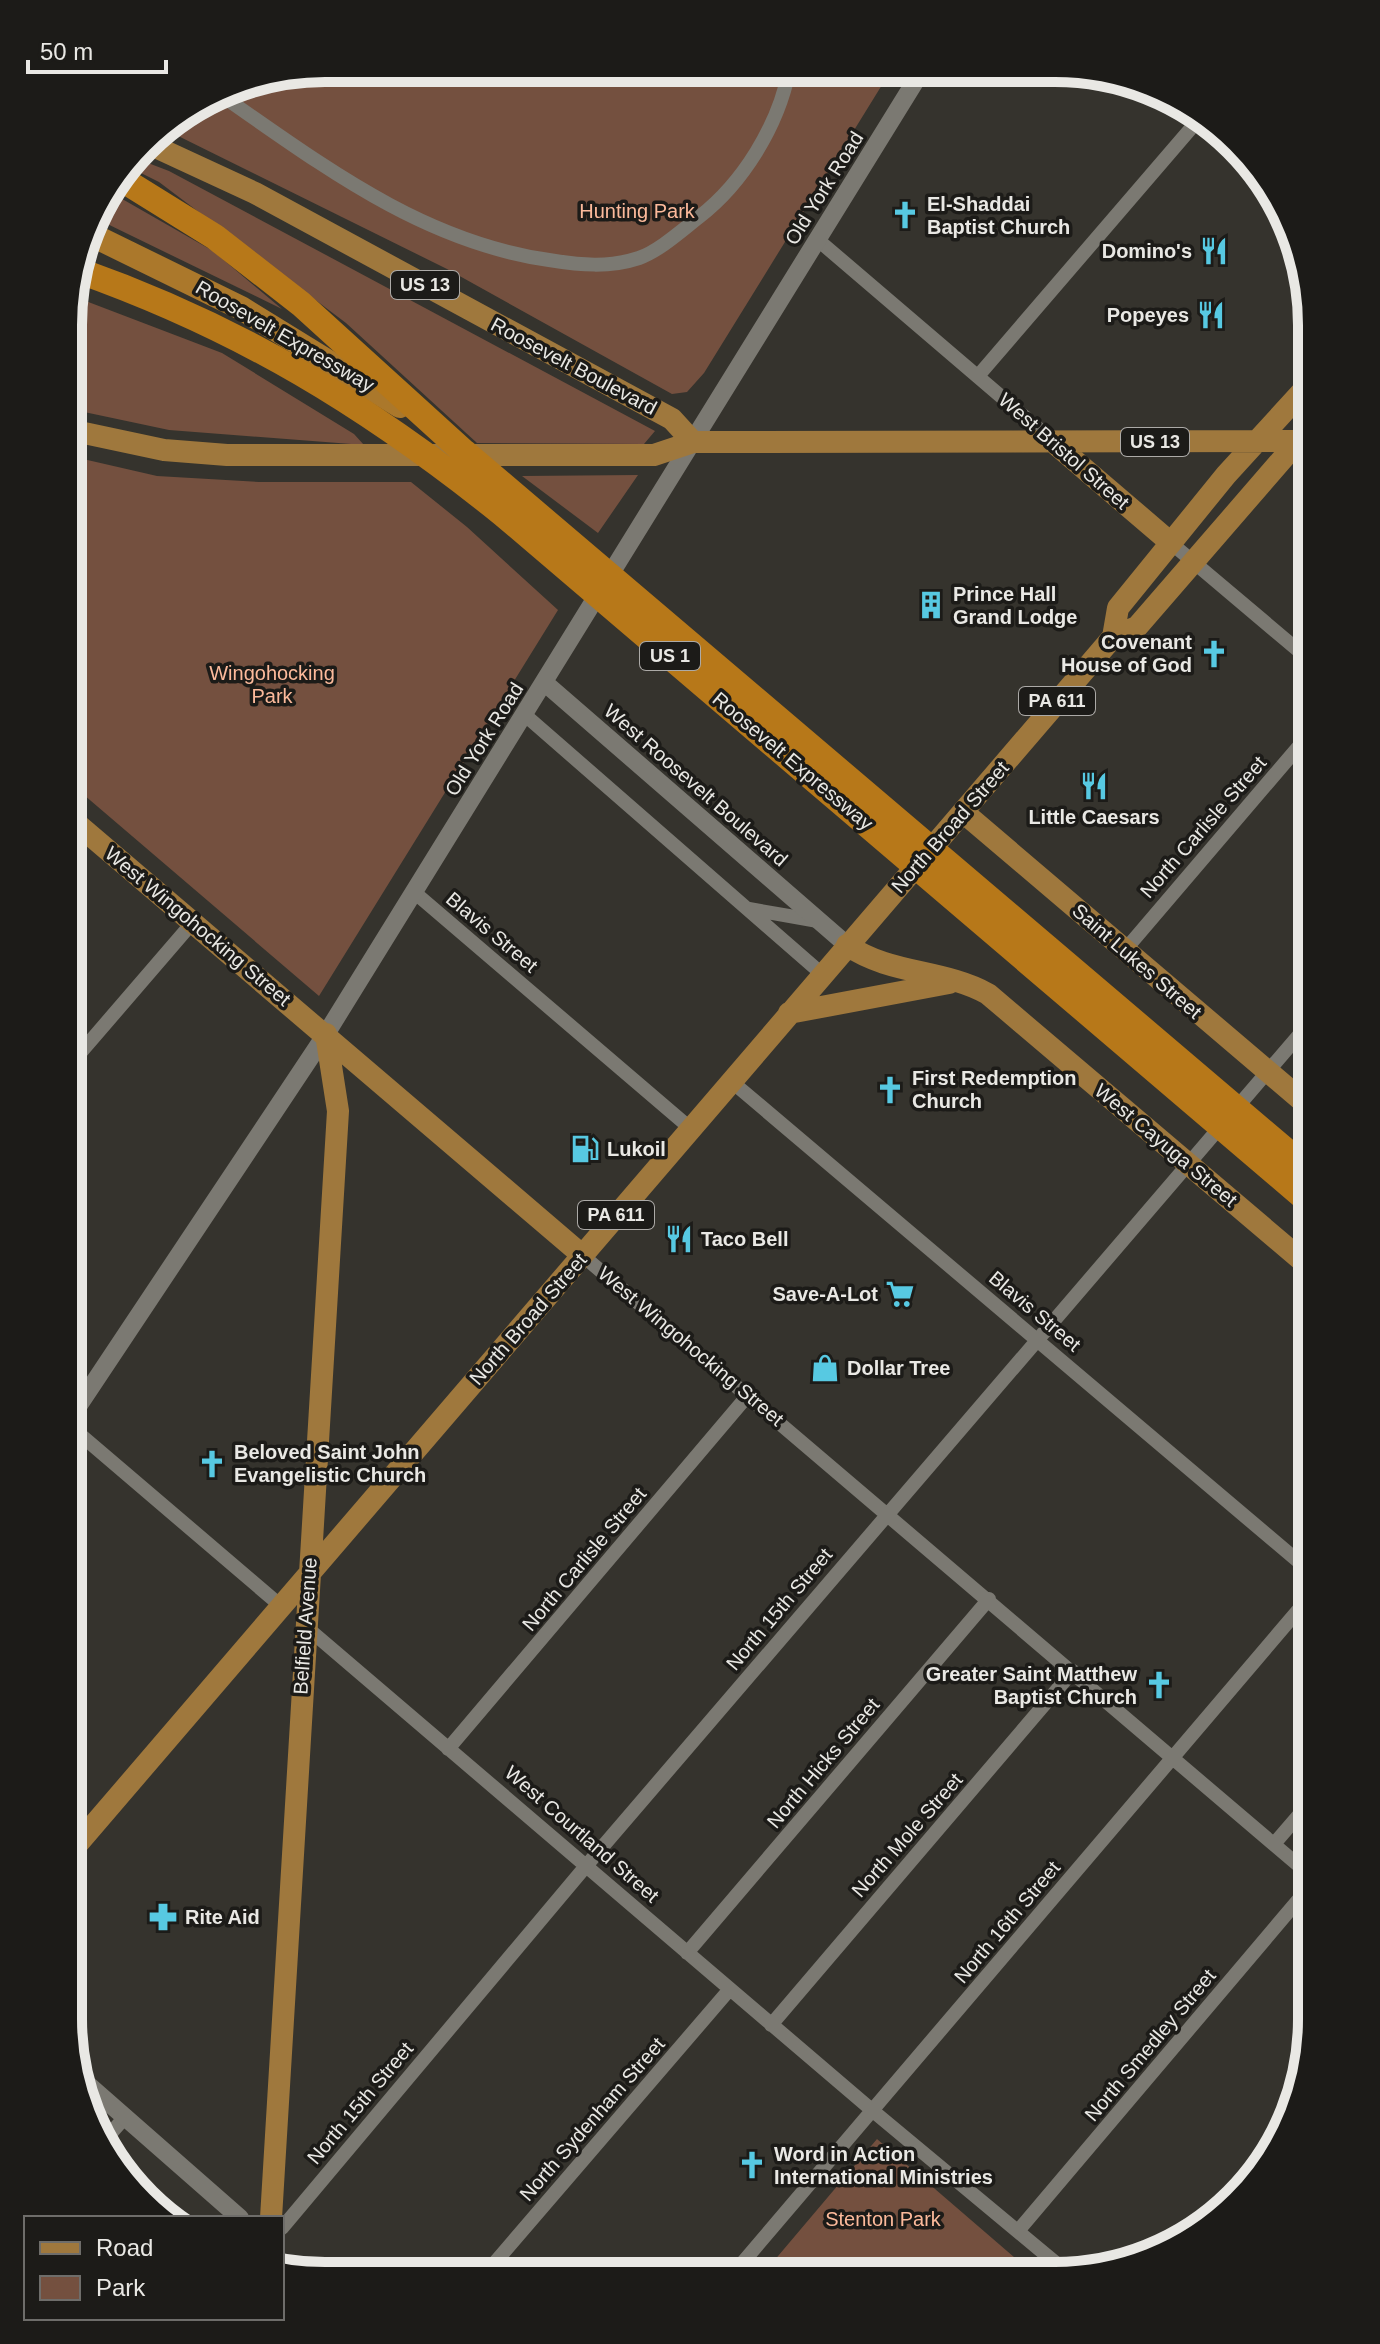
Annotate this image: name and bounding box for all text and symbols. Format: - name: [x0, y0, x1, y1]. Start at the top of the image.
- scale bar: [28, 24, 166, 74]
- text: 50 m: [40, 38, 93, 65]
- street label: Old York Road: [780, 127, 868, 249]
- place label: El-Shaddai Baptist Church: [927, 193, 1070, 238]
- park label: Hunting Park: [579, 200, 696, 222]
- church icon: El-Shaddai Baptist Church: [890, 200, 920, 230]
- restaurant icon: Domino's: [1199, 236, 1229, 266]
- place label: Domino's: [1102, 240, 1192, 262]
- road number: US 13: [391, 271, 459, 299]
- street label: Roosevelt Expressway: [192, 276, 378, 396]
- restaurant icon: Popeyes: [1196, 300, 1226, 330]
- place label: Popeyes: [1107, 304, 1189, 326]
- street label: Roosevelt Boulevard: [487, 313, 661, 419]
- street label: West Bristol Street: [994, 388, 1134, 514]
- road number: US 13: [1121, 428, 1189, 456]
- place label: Prince Hall Grand Lodge: [953, 583, 1077, 628]
- building icon: Prince Hall Grand Lodge: [916, 590, 946, 620]
- place label: Covenant House of God: [1061, 631, 1192, 676]
- church icon: Covenant House of God: [1199, 639, 1229, 669]
- road number: US 1: [640, 642, 700, 670]
- park label: Wingohocking Park: [209, 662, 335, 707]
- street label: Old York Road: [440, 678, 528, 800]
- road number: PA 611: [1019, 687, 1095, 715]
- street label: Roosevelt Expressway: [708, 688, 878, 834]
- street label: West Roosevelt Boulevard: [600, 700, 792, 870]
- street label: North Carlisle Street: [1136, 752, 1271, 902]
- street label: North Broad Street: [887, 757, 1013, 897]
- restaurant icon: Little Caesars: [1079, 771, 1109, 801]
- place label: Little Caesars: [1028, 806, 1160, 828]
- street label: West Wingohocking Street: [101, 842, 296, 1010]
- street label: Blavis Street: [442, 887, 542, 977]
- street label: Saint Lukes Street: [1068, 899, 1206, 1023]
- place label: First Redemption Church: [912, 1067, 1076, 1112]
- church icon: First Redemption Church: [875, 1075, 905, 1105]
- street label: West Cayuga Street: [1091, 1079, 1242, 1211]
- fuel station icon: Lukoil: [570, 1134, 600, 1164]
- place label: Lukoil: [607, 1138, 666, 1160]
- road number: PA 611: [578, 1201, 654, 1229]
- restaurant icon: Taco Bell: [664, 1224, 694, 1254]
- place label: Taco Bell: [701, 1228, 788, 1250]
- street label: North Broad Street: [465, 1249, 591, 1389]
- street label: West Wingohocking Street: [594, 1262, 789, 1430]
- street label: Blavis Street: [985, 1266, 1085, 1356]
- supermarket icon: Save-A-Lot: [885, 1279, 915, 1309]
- place label: Save-A-Lot: [772, 1283, 878, 1305]
- shop icon: Dollar Tree: [810, 1353, 840, 1383]
- place label: Dollar Tree: [847, 1357, 950, 1379]
- place label: Beloved Saint John Evangelistic Church: [234, 1441, 426, 1486]
- church icon: Beloved Saint John Evangelistic Church: [197, 1449, 227, 1479]
- street label: North Carlisle Street: [518, 1483, 651, 1635]
- street label: North 15th Street: [722, 1543, 837, 1674]
- street label: Belfield Avenue: [289, 1557, 321, 1695]
- place label: Greater Saint Matthew Baptist Church: [926, 1663, 1137, 1708]
- church icon: Greater Saint Matthew Baptist Church: [1144, 1670, 1174, 1700]
- street label: North Hicks Street: [762, 1693, 884, 1832]
- street label: West Courtland Street: [501, 1761, 664, 1907]
- street label: North Mole Street: [847, 1768, 967, 1901]
- street label: North 16th Street: [950, 1856, 1065, 1987]
- pharmacy icon: Rite Aid: [148, 1902, 178, 1932]
- place label: Rite Aid: [185, 1906, 260, 1928]
- street label: North Smedley Street: [1080, 1964, 1220, 2125]
- street label: North Sydenham Street: [515, 2033, 669, 2205]
- street label: North 15th Street: [303, 2037, 418, 2168]
- place label: Word in Action International Ministries: [774, 2143, 993, 2188]
- church icon: Word in Action International Ministries: [737, 2150, 767, 2180]
- park label: Stenton Park: [825, 2208, 942, 2230]
- legend: [24, 2216, 284, 2320]
- text: Road: [96, 2234, 153, 2261]
- text: Park: [96, 2274, 146, 2301]

